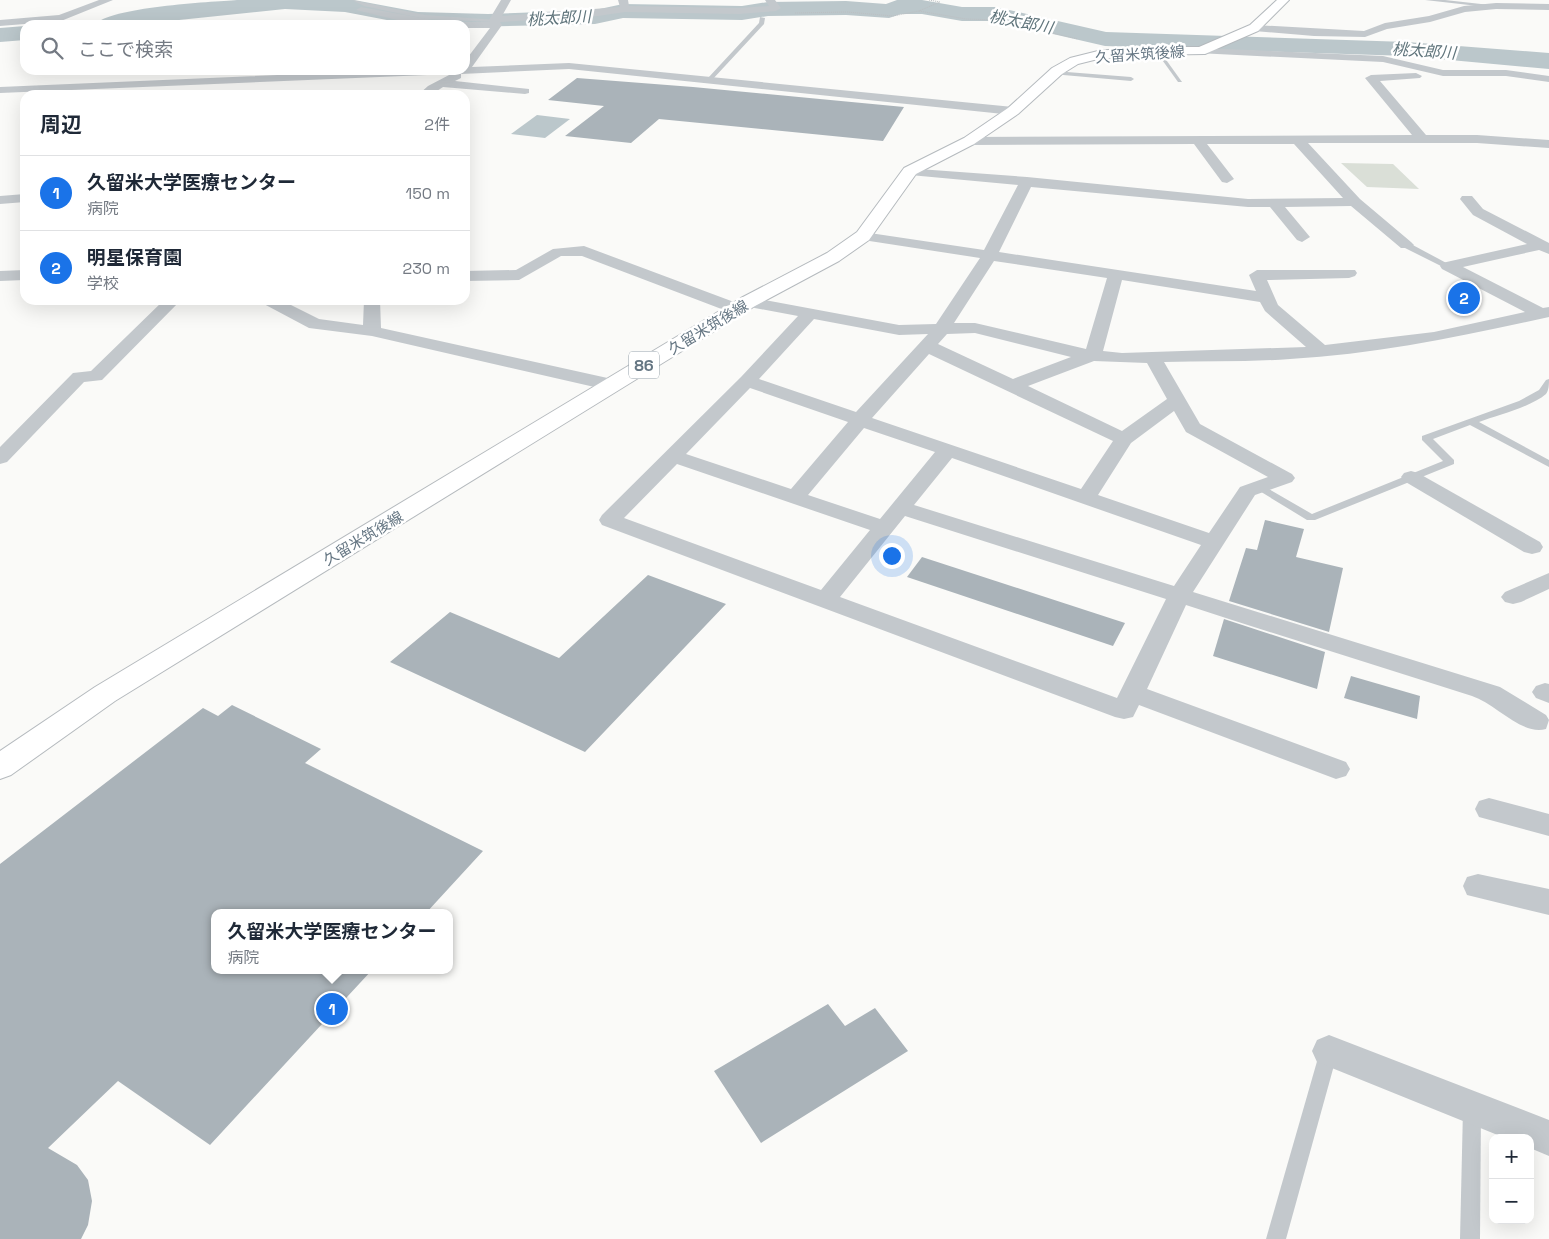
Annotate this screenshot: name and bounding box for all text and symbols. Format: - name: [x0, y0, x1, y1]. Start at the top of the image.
- water label: 桃太郎川: [526, 6, 593, 30]
- water label: 桃太郎川: [988, 6, 1056, 39]
- search box: [20, 20, 470, 75]
- icon: search: [38, 34, 66, 62]
- text: ここで検索: [78, 37, 173, 62]
- water label: 桃太郎川: [1391, 38, 1459, 64]
- street label: 久留米筑後線: [1094, 41, 1186, 67]
- text: 周辺: [40, 111, 82, 138]
- text: 2件: [424, 114, 450, 135]
- text: 久留米大学医療センター: [87, 170, 296, 195]
- text: 1: [52, 183, 60, 204]
- text: 150 m: [406, 183, 450, 204]
- text: 病院: [87, 198, 119, 219]
- text: 明星保育園: [87, 245, 182, 270]
- text: 2: [51, 258, 61, 279]
- text: 230 m: [403, 258, 450, 279]
- text: 学校: [87, 273, 119, 294]
- pin: 2: [1448, 279, 1480, 317]
- street label: 久留米筑後線: [665, 296, 751, 358]
- road number: 86: [629, 352, 659, 378]
- street label: 久留米筑後線: [320, 507, 406, 569]
- your location: [879, 543, 905, 569]
- popup: [211, 909, 453, 974]
- text: 久留米大学医療センター: [227, 919, 437, 944]
- text: 病院: [227, 947, 260, 968]
- pin: 1: [316, 990, 348, 1028]
- map controls: [1489, 1134, 1534, 1224]
- button: +: [1489, 1134, 1534, 1179]
- button: −: [1489, 1179, 1534, 1224]

